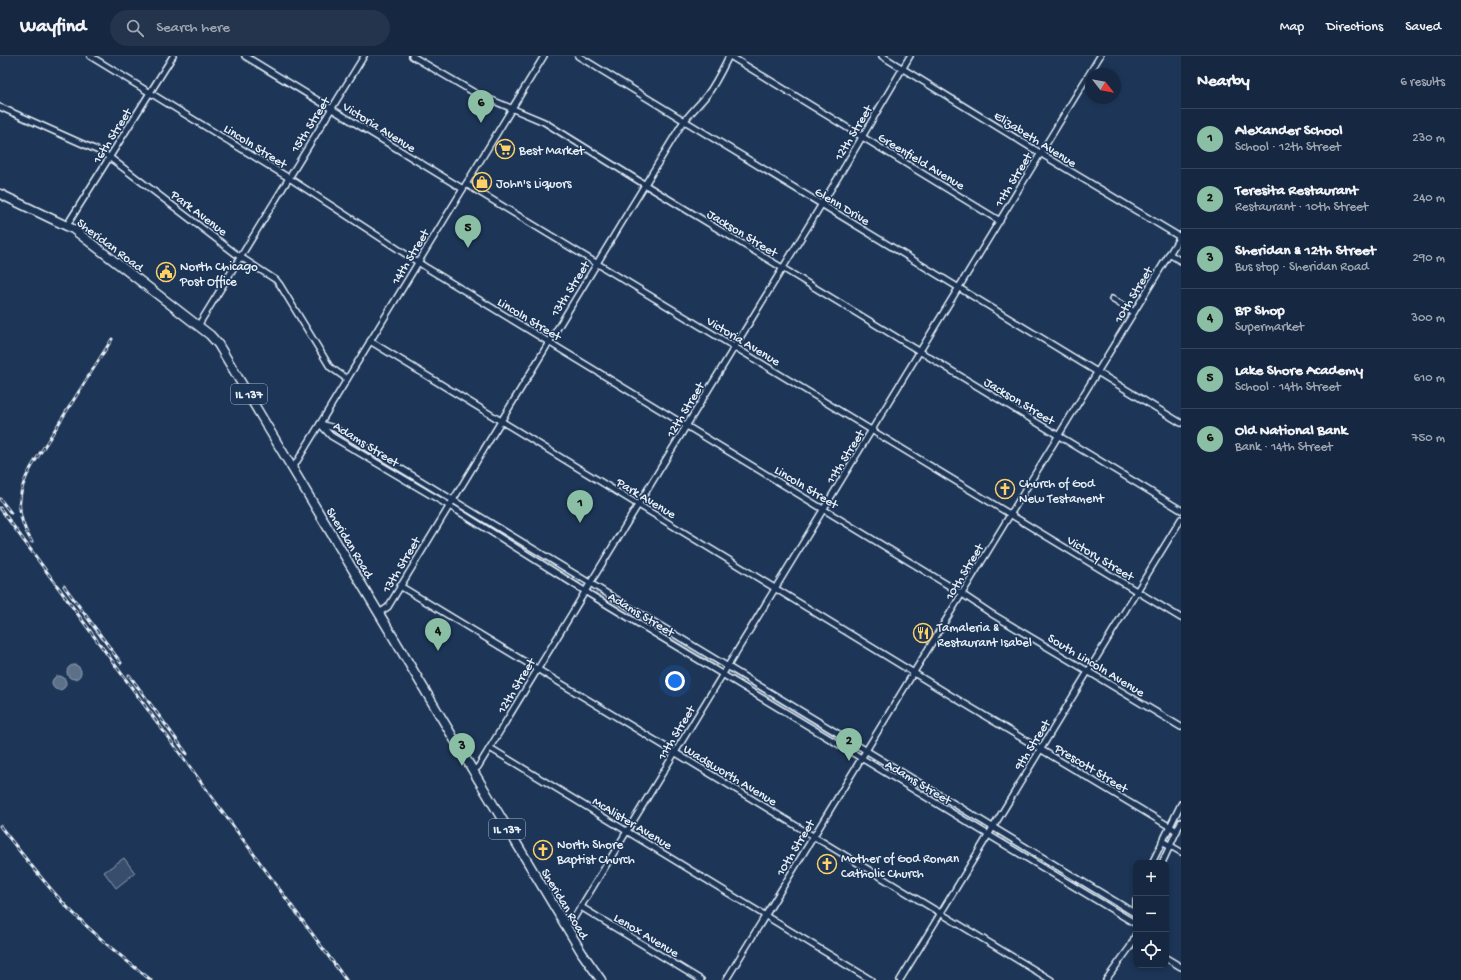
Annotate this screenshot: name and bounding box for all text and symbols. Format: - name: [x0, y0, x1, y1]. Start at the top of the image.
- search box: [110, 10, 390, 46]
- text: Wayfind: [20, 16, 86, 39]
- icon: search: [124, 17, 146, 39]
- text: Search here: [156, 19, 230, 37]
- text: Map: [1280, 19, 1304, 36]
- text: Directions: [1326, 19, 1383, 36]
- text: Saved: [1405, 19, 1441, 36]
- north arrow: [1085, 68, 1121, 104]
- text: Nearby: [1197, 72, 1250, 92]
- text: 6 results: [1400, 75, 1445, 90]
- pin: 6: [468, 90, 494, 123]
- street label: 15th Street: [288, 94, 335, 156]
- street label: Victoria Avenue: [339, 99, 418, 157]
- street label: 12th Street: [831, 102, 877, 164]
- street label: 16th Street: [90, 105, 137, 167]
- street label: Elizabeth Avenue: [991, 109, 1079, 172]
- street label: Lincoln Street: [220, 122, 290, 173]
- text: Alexander School: [1235, 122, 1343, 140]
- street label: Greenfield Avenue: [875, 130, 967, 194]
- text: 1: [1207, 131, 1213, 146]
- text: 230 m: [1412, 131, 1445, 146]
- supermarket icon: Best Market: [494, 138, 516, 160]
- text: School · 12th Street: [1235, 140, 1341, 155]
- place label: Best Market: [518, 144, 586, 159]
- street label: 11th Street: [992, 149, 1037, 211]
- shop icon: John's Liquors: [471, 171, 493, 193]
- place label: John's Liquors: [496, 177, 573, 192]
- text: Teresita Restaurant: [1235, 182, 1358, 200]
- street label: Glenn Drive: [811, 185, 872, 230]
- street label: Park Avenue: [166, 187, 230, 240]
- text: 2: [1207, 191, 1213, 206]
- text: 240 m: [1413, 191, 1445, 206]
- text: Restaurant · 10th Street: [1235, 200, 1368, 215]
- street label: Jackson Street: [704, 207, 781, 262]
- pin: 5: [455, 215, 481, 248]
- street label: Sheridan Road: [73, 216, 147, 277]
- street label: 14th Street: [388, 226, 434, 288]
- text: Sheridan & 12th Street: [1235, 242, 1376, 260]
- text: 3: [1207, 251, 1213, 266]
- text: 290 m: [1412, 251, 1445, 266]
- street label: 13th Street: [548, 258, 595, 320]
- place label: North Chicago Post Office: [179, 260, 258, 290]
- text: Bus stop · Sheridan Road: [1235, 260, 1369, 275]
- public building icon: North Chicago Post Office: [155, 261, 177, 283]
- street label: 10th Street: [1111, 263, 1158, 327]
- street label: Lincoln Street: [494, 295, 565, 346]
- text: BP Shop: [1235, 302, 1285, 320]
- text: 4: [1207, 311, 1213, 326]
- text: 300 m: [1411, 311, 1445, 326]
- street label: Victoria Avenue: [702, 314, 783, 370]
- text: Supermarket: [1235, 320, 1304, 335]
- text: Lake Shore Academy: [1235, 362, 1363, 380]
- text: 5: [1207, 371, 1213, 386]
- text: 610 m: [1413, 371, 1445, 386]
- street label: Jackson Street: [981, 375, 1058, 430]
- street label: 12th Street: [663, 379, 709, 441]
- text: School · 14th Street: [1235, 380, 1340, 395]
- road number: IL 137: [231, 384, 267, 404]
- street label: Adams Street: [330, 419, 403, 472]
- text: Old National Bank: [1235, 422, 1347, 440]
- street label: 11th Street: [823, 426, 869, 488]
- text: 6: [1207, 431, 1213, 446]
- text: 750 m: [1412, 431, 1445, 446]
- text: Bank · 14th Street: [1235, 440, 1333, 455]
- street label: Lincoln Street: [771, 463, 842, 514]
- street label: Park Avenue: [612, 475, 679, 523]
- place label: Church of God New Testament: [1019, 477, 1105, 507]
- church icon: Church of God New Testament: [994, 478, 1016, 500]
- pin: 1: [567, 490, 593, 523]
- street label: Sheridan Road: [322, 505, 377, 582]
- street label: 13th Street: [379, 533, 425, 597]
- street label: Victory Street: [1063, 533, 1137, 586]
- street label: 10th Street: [942, 540, 989, 604]
- street label: Adams Street: [605, 590, 678, 642]
- pin: 4: [425, 618, 451, 651]
- place label: Tamaleria & Restaurant Isabel: [936, 621, 1032, 651]
- restaurant icon: Tamaleria & Restaurant Isabel: [912, 622, 934, 644]
- street label: South Lincoln Avenue: [1045, 631, 1147, 701]
- street label: 12th Street: [494, 655, 540, 717]
- your location: [665, 671, 685, 691]
- street label: 11th Street: [655, 702, 700, 764]
- street label: 9th Street: [1011, 716, 1055, 774]
- pin: 2: [836, 728, 862, 761]
- pin: 3: [449, 733, 475, 766]
- street label: Prescott Street: [1051, 741, 1132, 798]
- street label: Wadsworth Avenue: [680, 742, 779, 810]
- street label: Adams Street: [882, 758, 955, 810]
- street label: McAlister Avenue: [589, 794, 675, 854]
- street label: 10th Street: [773, 816, 820, 880]
- road number: IL 137: [489, 819, 525, 839]
- place label: North Shore Baptist Church: [556, 838, 635, 868]
- church icon: North Shore Baptist Church: [532, 839, 554, 861]
- place label: Mother of God Roman Catholic Church: [841, 852, 960, 882]
- church icon: Mother of God Roman Catholic Church: [816, 853, 838, 875]
- map controls: [1133, 860, 1169, 968]
- button: +: [1133, 860, 1169, 896]
- street label: Sheridan Road: [537, 866, 592, 943]
- button: −: [1133, 896, 1169, 932]
- street label: Lenox Avenue: [610, 911, 681, 962]
- button: locate: [1133, 932, 1169, 968]

